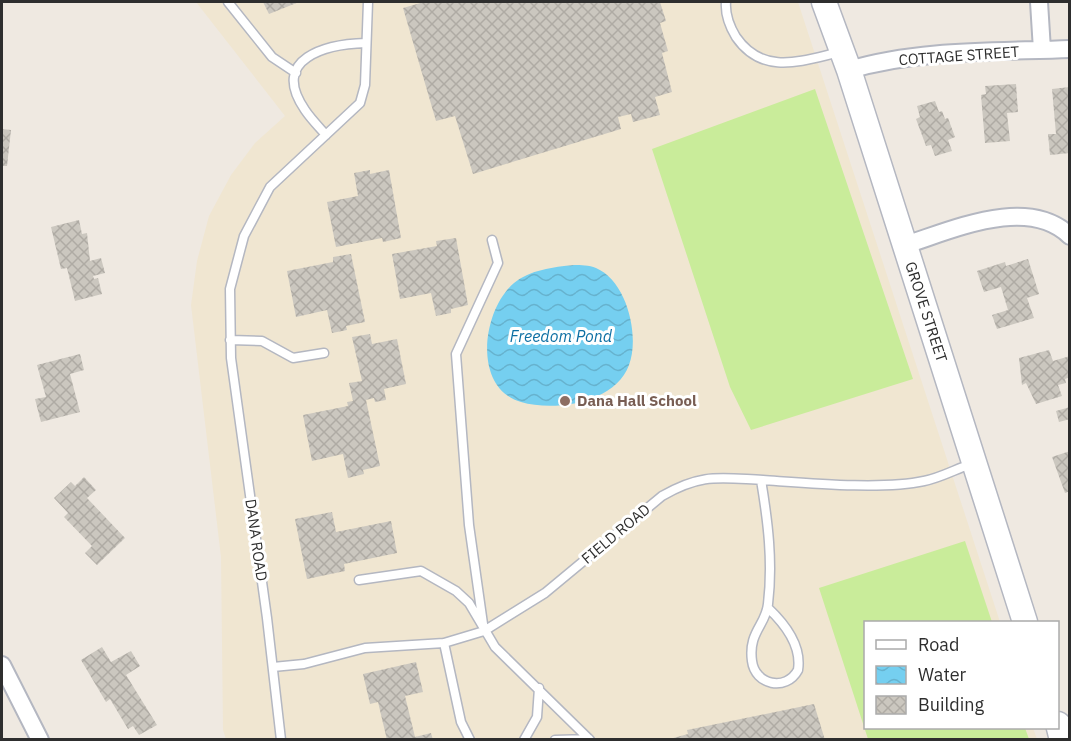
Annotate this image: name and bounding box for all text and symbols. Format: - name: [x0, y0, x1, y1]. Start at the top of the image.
- street label: COTTAGE STREET: [898, 42, 1020, 69]
- street label: GROVE STREET: [901, 259, 952, 365]
- water label: Freedom Pond: [510, 326, 613, 346]
- place label: Dana Hall School: [577, 391, 697, 410]
- marker: Dana Hall School: [558, 394, 572, 408]
- street label: DANA ROAD: [241, 498, 272, 582]
- street label: FIELD ROAD: [577, 499, 654, 568]
- legend: [864, 621, 1059, 729]
- text: Road: [918, 633, 959, 656]
- text: Water: [918, 663, 967, 686]
- text: Building: [918, 693, 985, 716]

